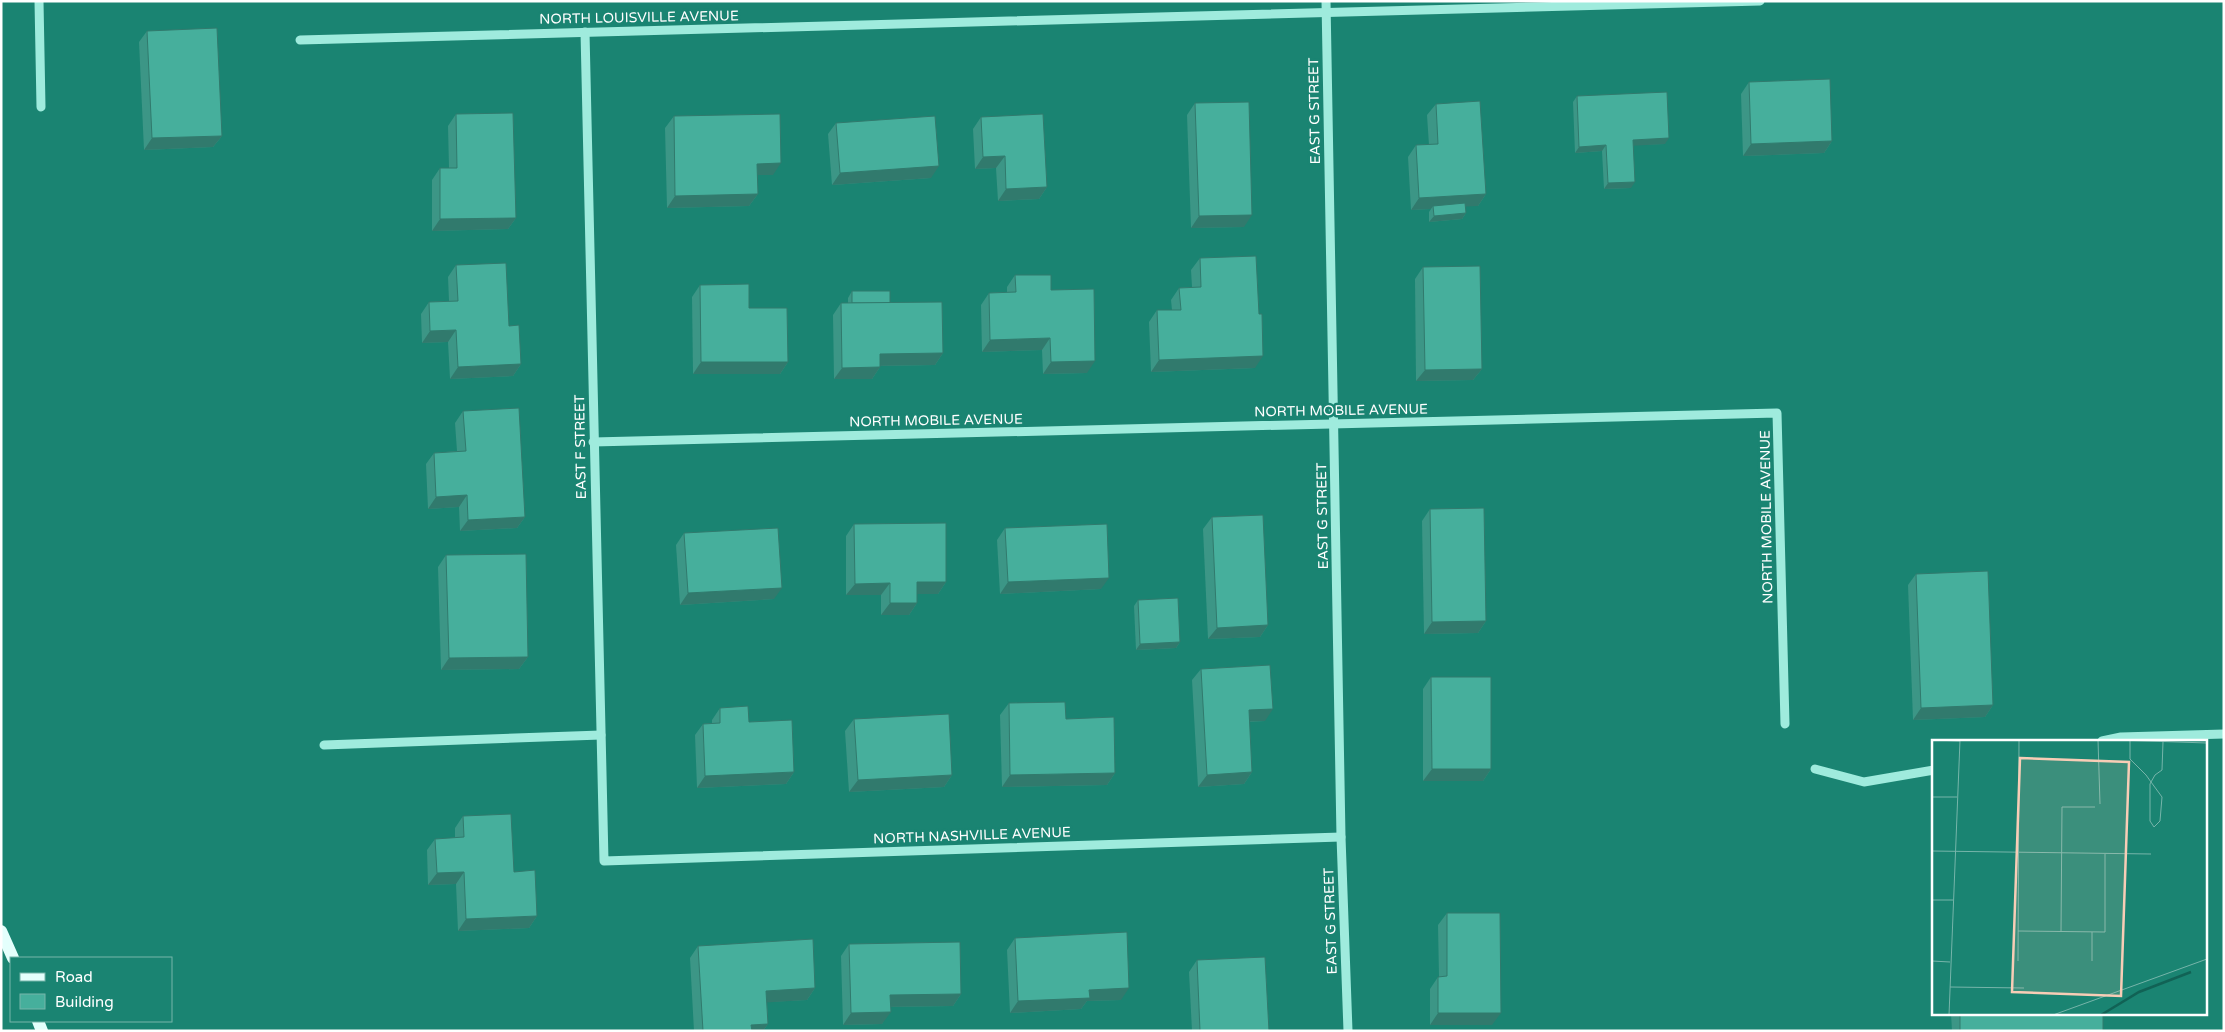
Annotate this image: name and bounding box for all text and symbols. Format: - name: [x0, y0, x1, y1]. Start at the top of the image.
- street label: NORTH LOUISVILLE AVENUE: [539, 7, 739, 28]
- street label: EAST G STREET: [1305, 57, 1324, 165]
- street label: EAST F STREET: [571, 394, 590, 500]
- street label: NORTH MOBILE AVENUE: [1254, 400, 1428, 421]
- street label: NORTH MOBILE AVENUE: [849, 410, 1023, 431]
- street label: NORTH MOBILE AVENUE: [1756, 430, 1777, 604]
- street label: EAST G STREET: [1313, 462, 1332, 570]
- inset map: [1932, 740, 2208, 1014]
- street label: NORTH NASHVILLE AVENUE: [873, 824, 1071, 847]
- street label: EAST G STREET: [1320, 867, 1341, 975]
- legend: [10, 957, 172, 1022]
- text: Road: [55, 968, 93, 986]
- text: Building: [55, 993, 114, 1011]

